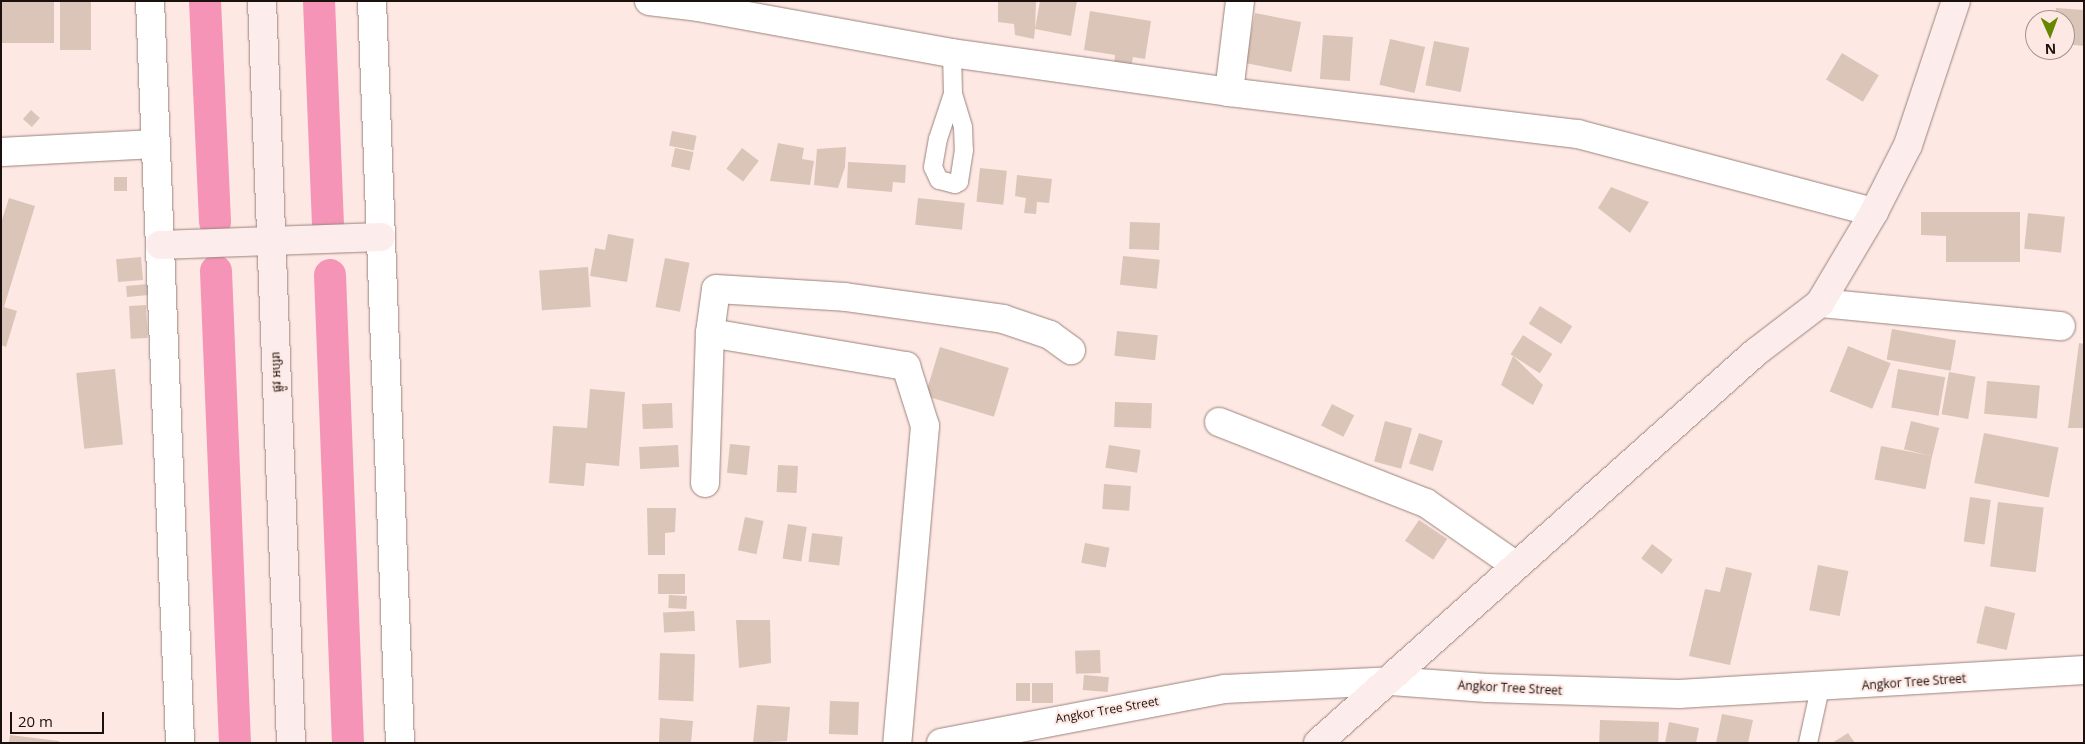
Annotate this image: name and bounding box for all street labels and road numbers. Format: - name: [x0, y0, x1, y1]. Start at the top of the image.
- street label: ផ្លូវ អប្សរា: [268, 351, 284, 393]
- street label: Angkor Tree Street: [1861, 671, 1967, 693]
- street label: Angkor Tree Street: [1457, 678, 1563, 698]
- street label: Angkor Tree Street: [1054, 694, 1160, 726]

